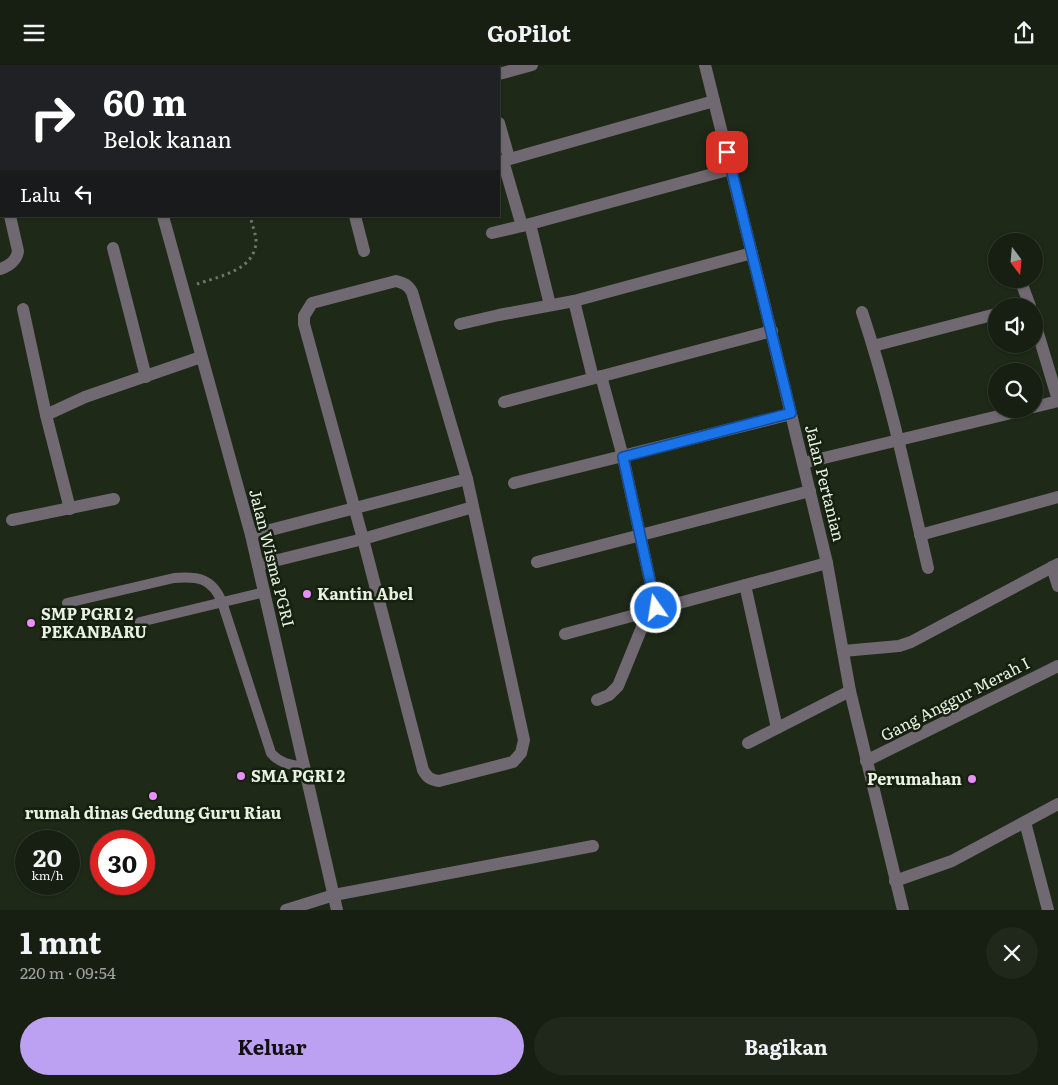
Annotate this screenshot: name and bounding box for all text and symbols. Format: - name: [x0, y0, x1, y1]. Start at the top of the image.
- text: GoPilot: [487, 16, 571, 49]
- icon: menu: [20, 19, 48, 47]
- icon: share: [1010, 19, 1038, 47]
- text: 60 m: [103, 75, 187, 127]
- icon: right: [20, 85, 85, 150]
- text: Belok kanan: [103, 122, 232, 155]
- pin: [706, 131, 748, 173]
- icon: arrive: [713, 138, 741, 166]
- text: Lalu: [20, 180, 60, 208]
- icon: left: [70, 180, 98, 208]
- north arrow: [988, 233, 1042, 287]
- map controls: [988, 233, 1043, 418]
- button: sound: [988, 298, 1043, 353]
- button: search: [988, 363, 1043, 418]
- street label: Jalan Pertanian: [800, 422, 852, 544]
- street label: Jalan Wisma PGRI: [244, 486, 302, 629]
- place label: Kantin Abel: [317, 581, 414, 605]
- position arrow: [629, 581, 681, 633]
- marker: Kantin Abel: [301, 588, 313, 600]
- place label: SMP PGRI 2 PEKANBARU: [41, 601, 147, 643]
- marker: SMP PGRI 2 PEKANBARU: [25, 617, 37, 629]
- street label: Gang Anggur Merah I: [876, 650, 1033, 746]
- place label: SMA PGRI 2: [251, 763, 345, 787]
- place label: Perumahan: [867, 766, 962, 790]
- marker: SMA PGRI 2: [235, 770, 247, 782]
- marker: Perumahan: [966, 773, 978, 785]
- marker: rumah dinas Gedung Guru Riau: [147, 790, 159, 802]
- place label: rumah dinas Gedung Guru Riau: [25, 800, 281, 824]
- speed limit sign: 30: [90, 830, 155, 895]
- text: 20: [33, 838, 62, 875]
- text: km/h: [32, 866, 63, 884]
- text: 1 mnt: [20, 919, 101, 963]
- button: close: [986, 927, 1038, 979]
- text: 220 m · 09:54: [20, 960, 116, 984]
- button: Keluar: [20, 1017, 524, 1075]
- button: Bagikan: [534, 1017, 1038, 1075]

